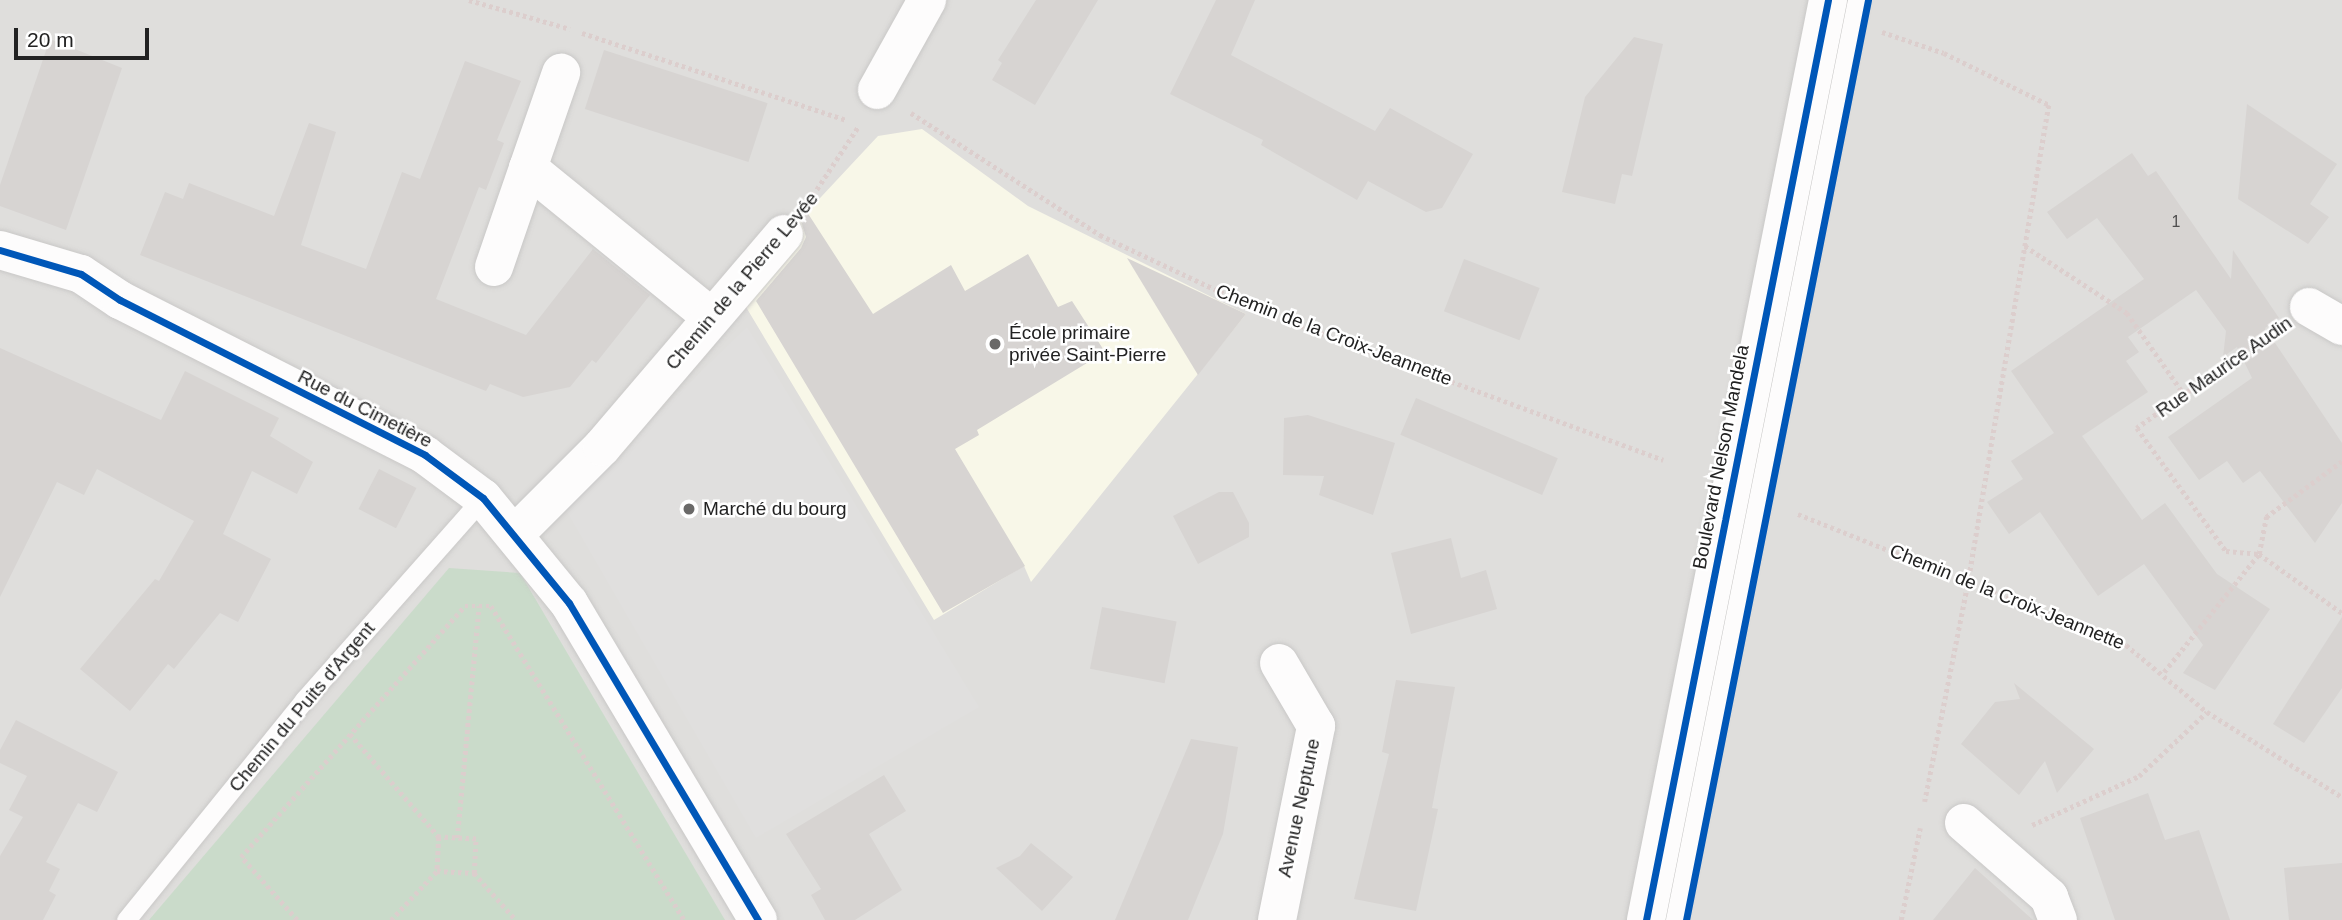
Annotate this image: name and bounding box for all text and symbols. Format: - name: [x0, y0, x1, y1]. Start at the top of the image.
- scale bar: [18, 14, 152, 58]
- text: 20 m: [27, 28, 74, 51]
- street label: Chemin de la Pierre Levée: [661, 188, 823, 374]
- house number: 1: [2172, 212, 2180, 232]
- street label: Chemin de la Croix-Jeannette: [1213, 279, 1455, 391]
- street label: Rue Maurice Audin: [2151, 311, 2297, 423]
- place label: École primaire privée Saint-Pierre: [1009, 322, 1166, 366]
- marker: École primaire privée Saint-Pierre: [987, 336, 1003, 352]
- street label: Boulevard Nelson Mandela: [1688, 343, 1754, 571]
- street label: Rue du Cimetière: [294, 365, 436, 453]
- place label: Marché du bourg: [703, 498, 847, 520]
- marker: Marché du bourg: [681, 501, 697, 517]
- street label: Chemin de la Croix-Jeannette: [1886, 539, 2128, 655]
- street label: Chemin du Puits d'Argent: [224, 617, 380, 797]
- street label: Avenue Neptune: [1273, 737, 1325, 879]

